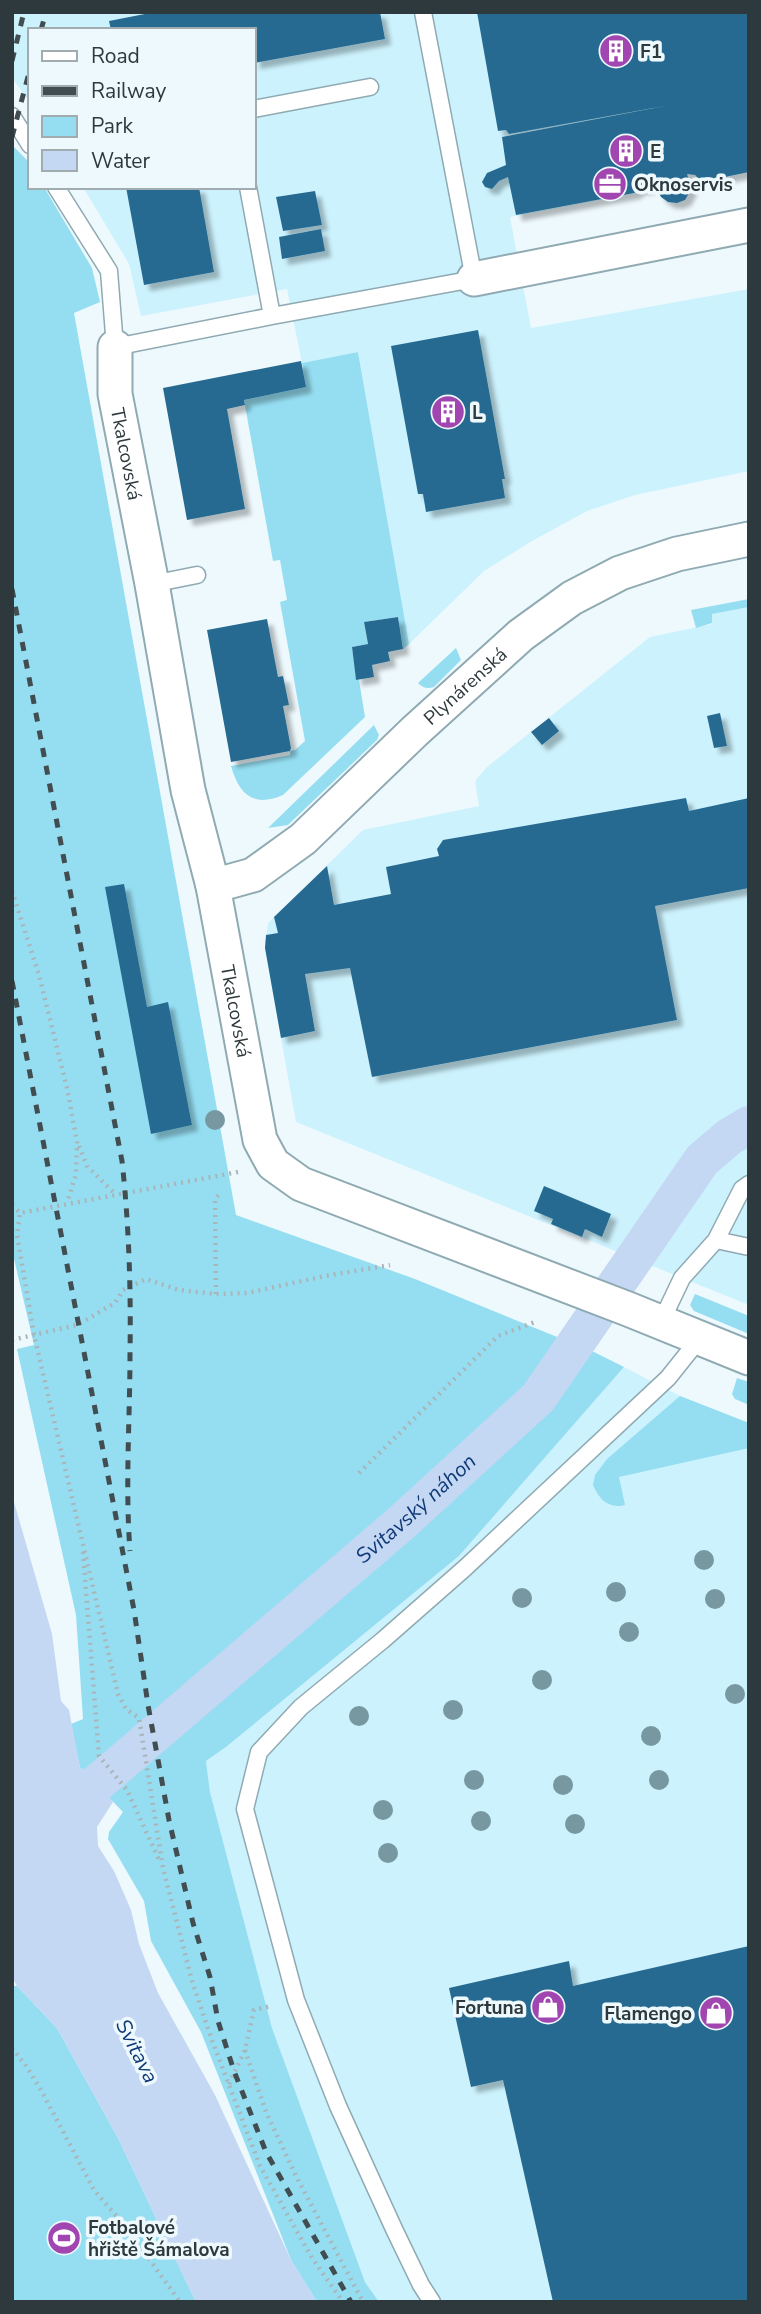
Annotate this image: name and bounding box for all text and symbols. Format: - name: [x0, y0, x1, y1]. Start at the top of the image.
- legend: [28, 28, 256, 189]
- building icon: F1: [597, 32, 635, 70]
- place label: F1: [640, 39, 662, 65]
- text: Road: [91, 42, 140, 70]
- text: Railway: [91, 77, 166, 105]
- text: Park: [91, 112, 133, 140]
- building icon: E: [607, 132, 645, 170]
- place label: E: [650, 139, 661, 165]
- text: Water: [91, 147, 150, 175]
- office icon: Oknoservis: [591, 165, 629, 203]
- place label: Oknoservis: [634, 172, 733, 198]
- building icon: L: [429, 393, 467, 431]
- place label: L: [472, 400, 483, 426]
- street label: Tkalcovská: [104, 406, 147, 503]
- street label: Plynárenská: [418, 642, 513, 731]
- street label: Tkalcovská: [214, 963, 256, 1060]
- water label: Svitavský náhon: [350, 1447, 482, 1570]
- shop icon: Fortuna: [529, 1988, 567, 2026]
- shop icon: Flamengo: [697, 1994, 735, 2032]
- place label: Fortuna: [455, 1995, 524, 2021]
- place label: Flamengo: [604, 2001, 692, 2027]
- water label: Svitava: [109, 2014, 165, 2088]
- place label: Fotbalové hřiště Šámalova: [88, 2215, 230, 2263]
- sports icon: Fotbalové hřiště Šámalova: [45, 2219, 83, 2257]

